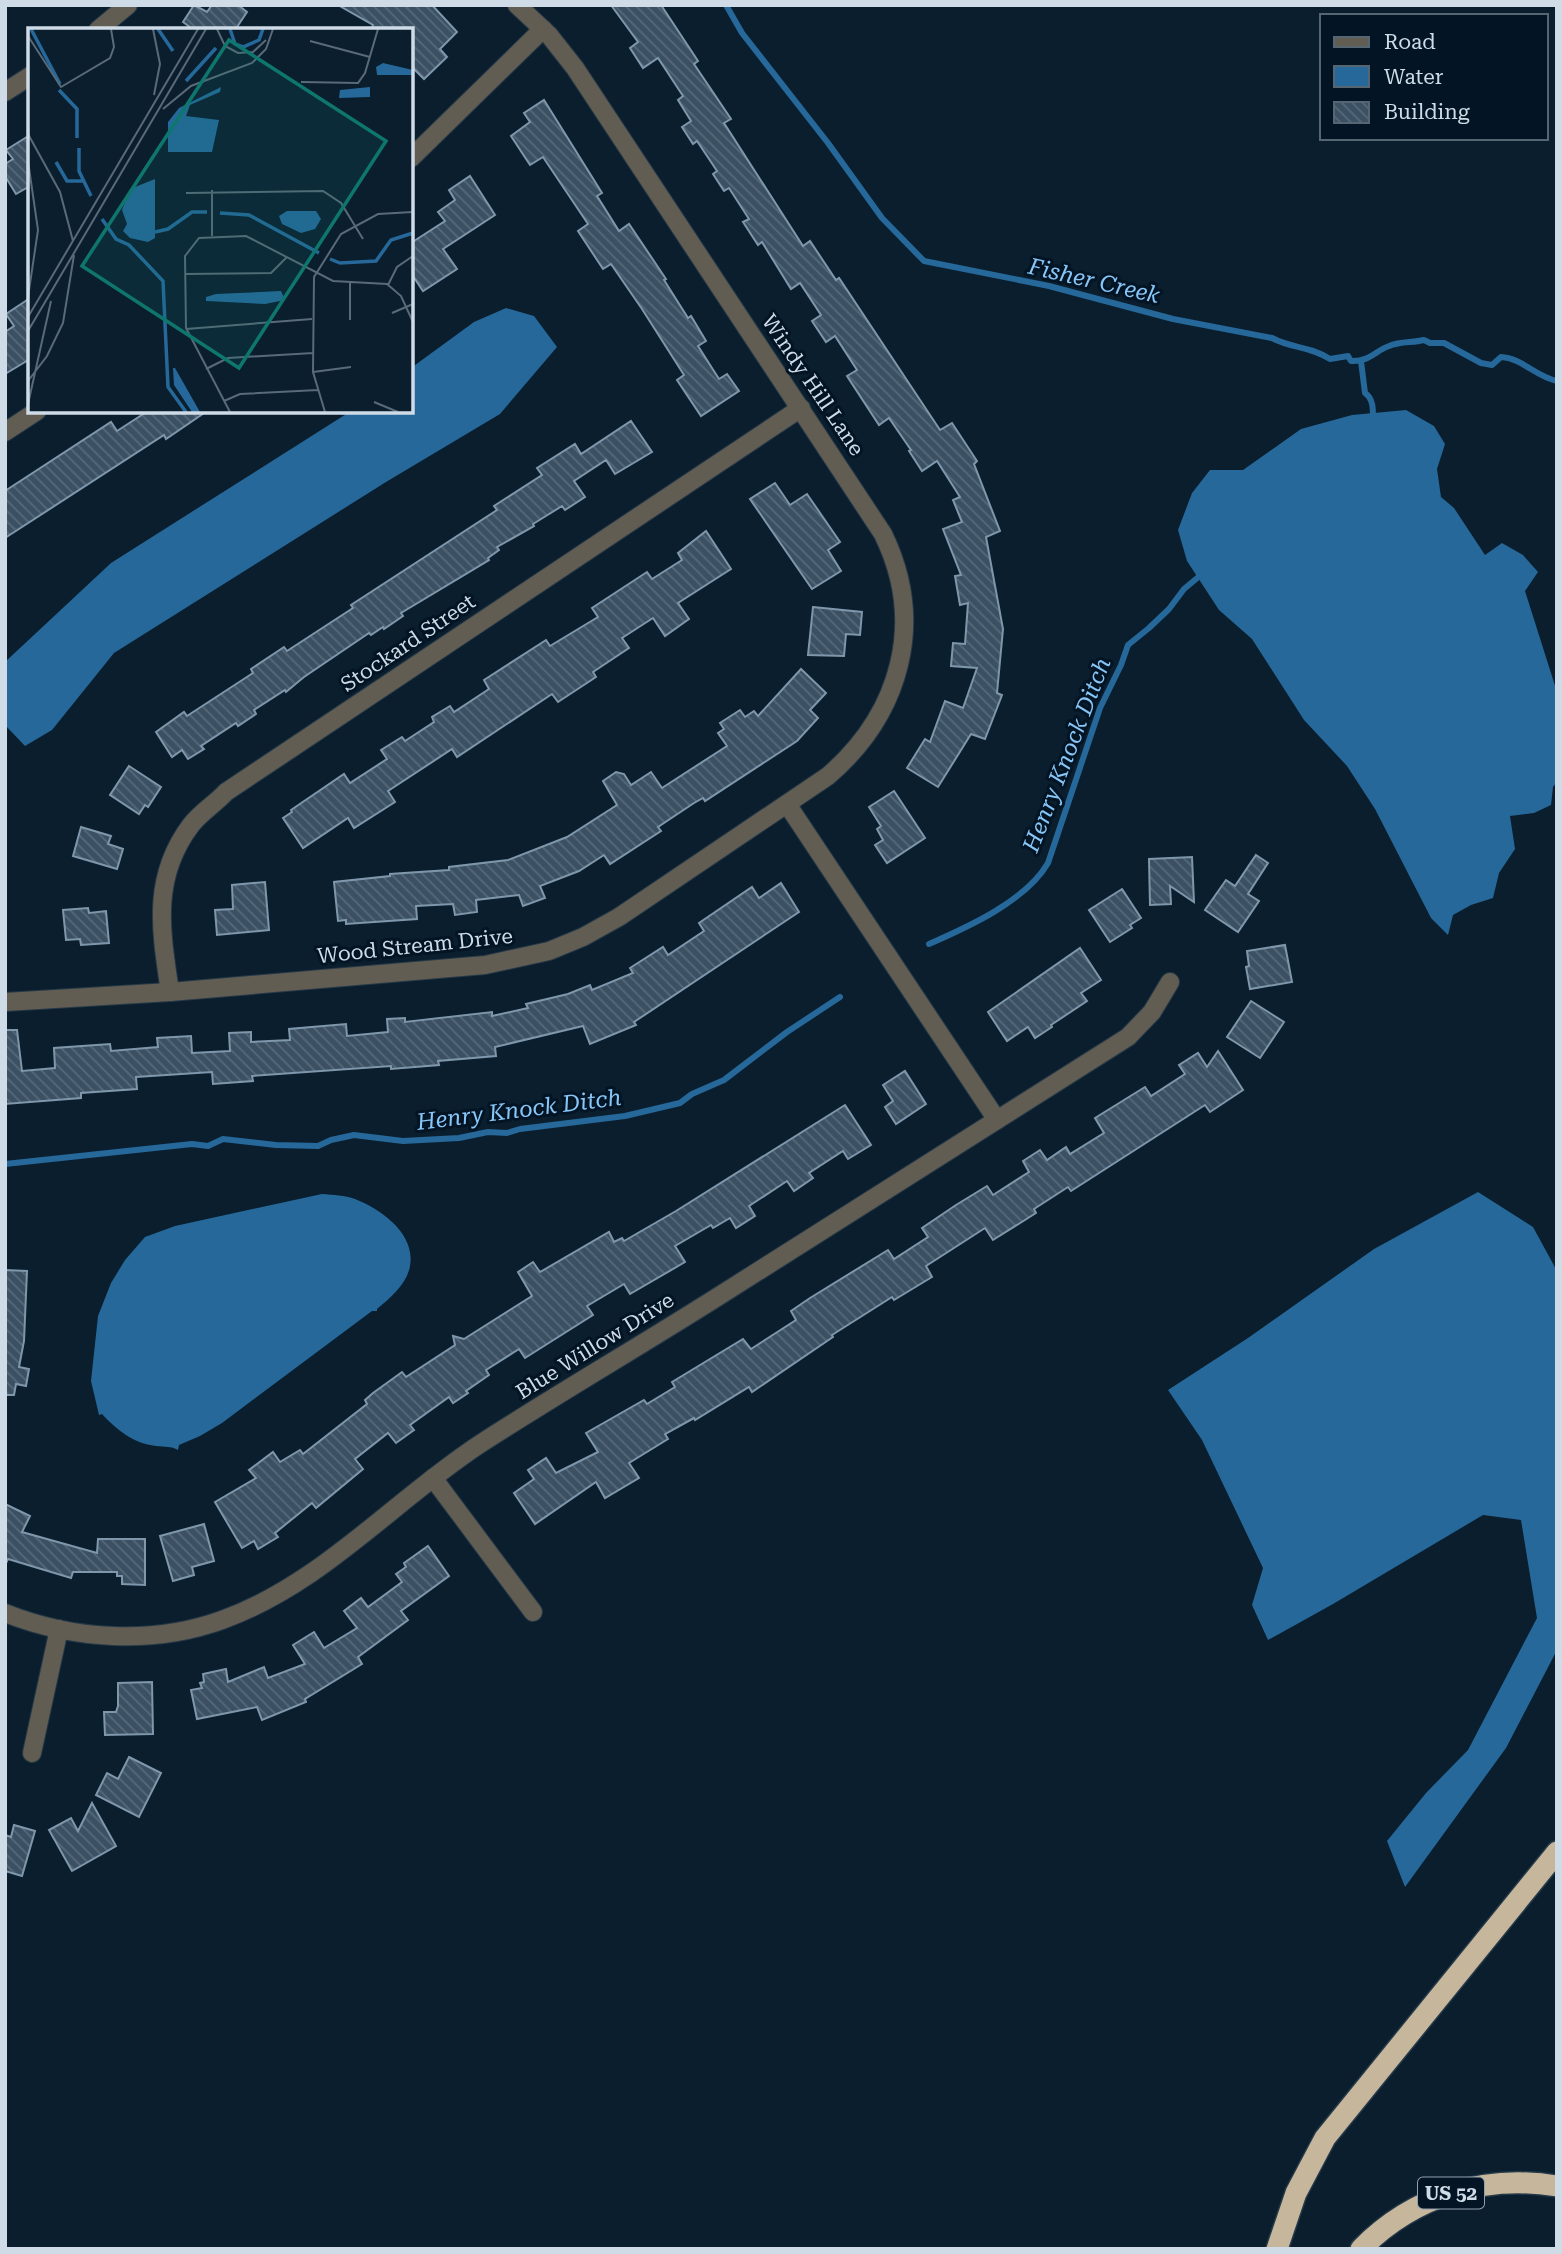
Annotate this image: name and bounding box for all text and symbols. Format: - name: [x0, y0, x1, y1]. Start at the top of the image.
- legend: [1320, 14, 1548, 140]
- inset map: [28, 28, 413, 413]
- text: Road: [1384, 30, 1436, 54]
- text: Water: [1384, 65, 1444, 89]
- text: Building: [1384, 100, 1470, 124]
- water label: Fisher Creek: [1025, 253, 1163, 309]
- street label: Windy Hill Lane: [757, 310, 869, 460]
- street label: Stockard Street: [336, 589, 480, 697]
- water label: Henry Knock Ditch: [1017, 654, 1116, 857]
- street label: Wood Stream Drive: [316, 924, 514, 968]
- water label: Henry Knock Ditch: [414, 1084, 623, 1136]
- street label: Blue Willow Drive: [512, 1288, 678, 1404]
- road number: US 52: [1418, 2178, 1484, 2208]

